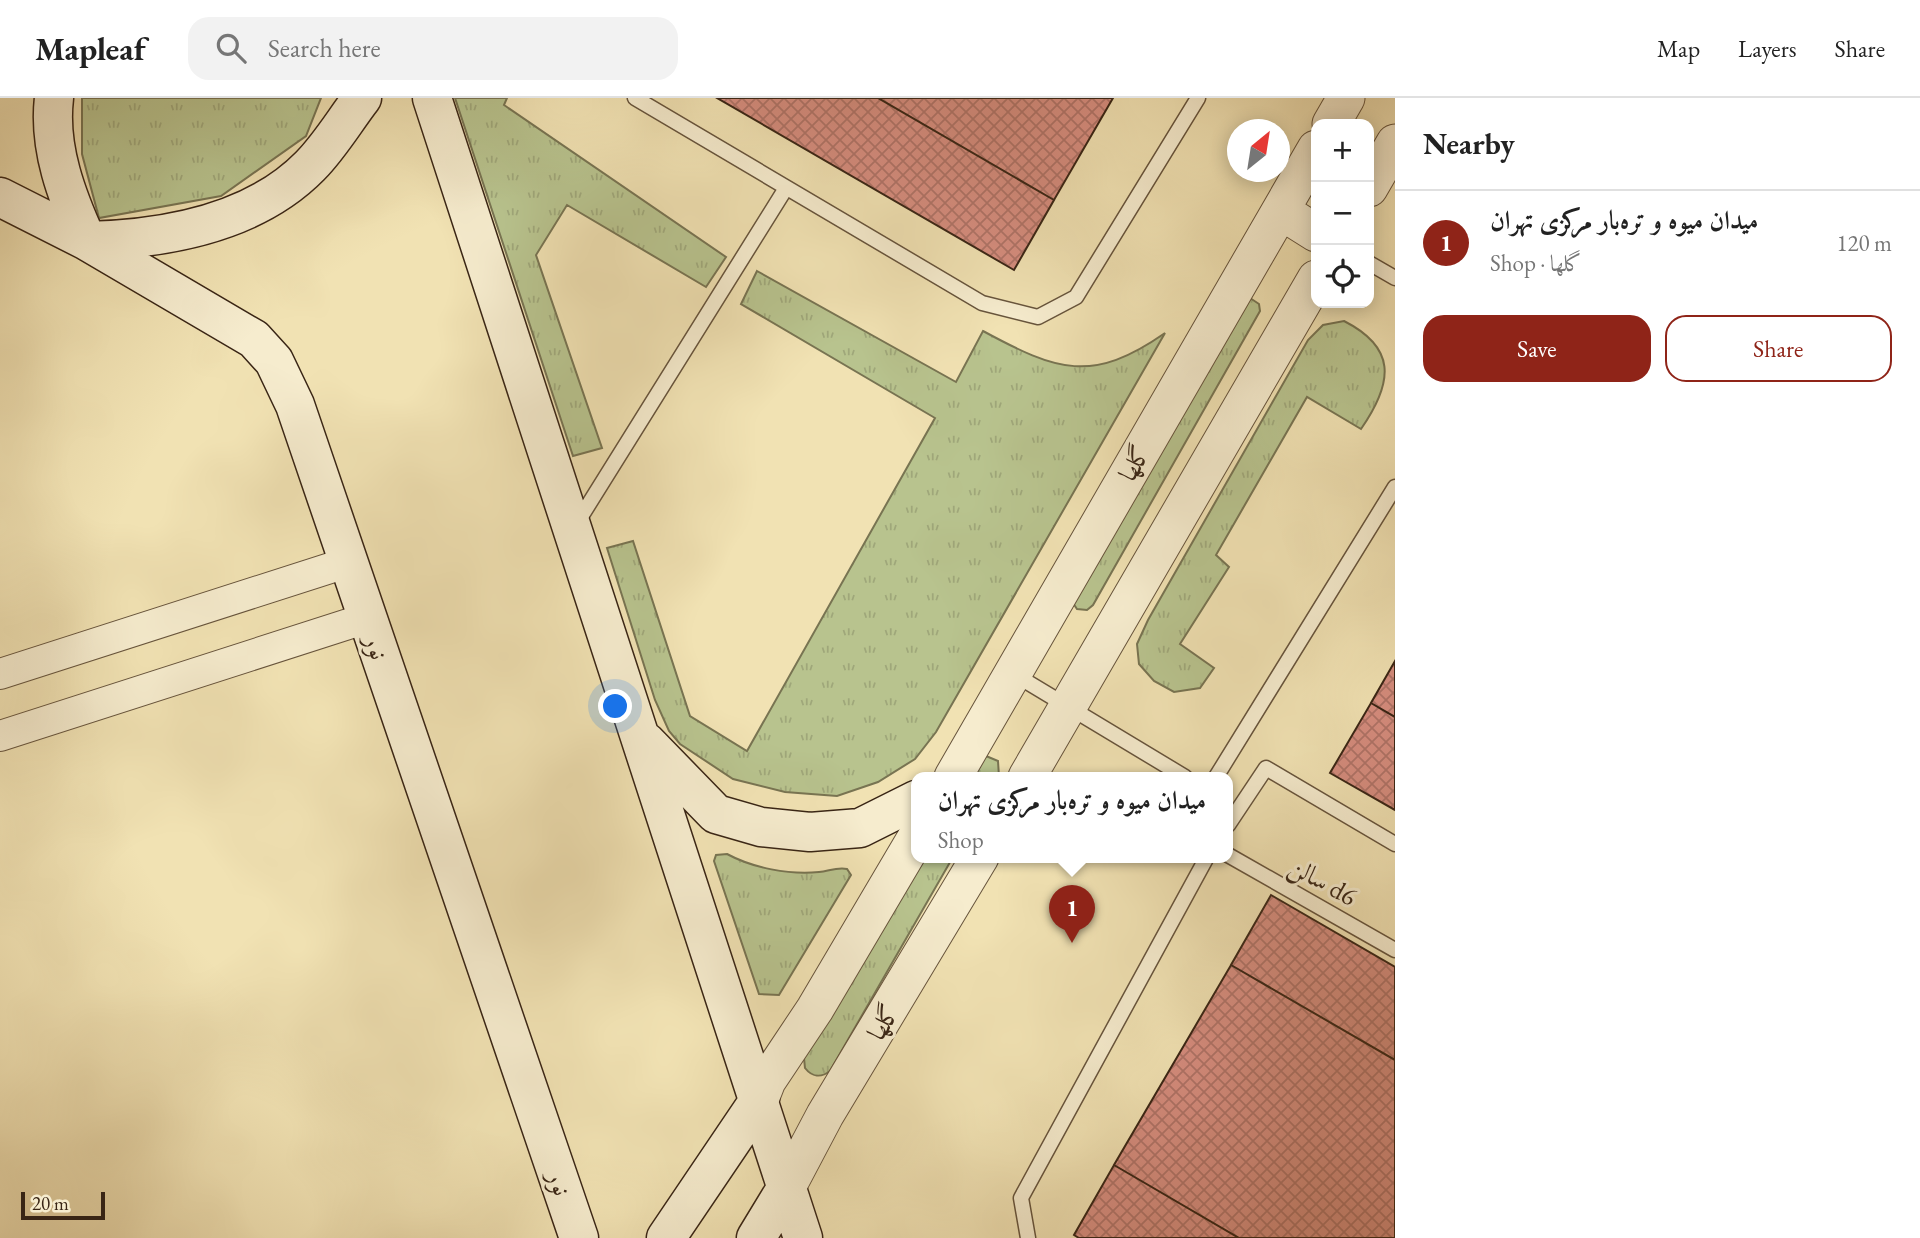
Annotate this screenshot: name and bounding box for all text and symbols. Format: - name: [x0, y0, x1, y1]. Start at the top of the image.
- search box: [188, 17, 678, 80]
- text: Mapleaf: [35, 27, 146, 70]
- icon: search: [212, 29, 250, 67]
- text: Search here: [268, 31, 381, 65]
- text: Map: [1657, 33, 1700, 64]
- text: Layers: [1738, 33, 1797, 64]
- text: Share: [1835, 33, 1885, 64]
- north arrow: [1227, 119, 1290, 182]
- map controls: [1311, 119, 1374, 308]
- button: +: [1311, 119, 1374, 182]
- text: Nearby: [1423, 124, 1515, 163]
- button: −: [1311, 182, 1374, 245]
- text: میدان میوه و تره‌بار مرکزی تهران: [1490, 203, 1758, 237]
- text: 1: [1440, 228, 1452, 258]
- text: 120 m: [1836, 228, 1892, 258]
- button: locate: [1311, 245, 1374, 308]
- text: Shop · گلها: [1490, 248, 1582, 278]
- button: Save: [1423, 315, 1651, 382]
- button: Share: [1665, 315, 1892, 382]
- street label: گلها: [1110, 439, 1158, 487]
- street label: نور: [356, 627, 397, 664]
- your location: [598, 689, 632, 723]
- popup: [911, 772, 1233, 863]
- text: میدان میوه و تره‌بار مرکزی تهران: [938, 783, 1206, 817]
- text: Shop: [938, 825, 984, 855]
- street label: سالن d6: [1283, 849, 1363, 914]
- pin: 1: [1049, 885, 1095, 943]
- street label: گلها: [859, 998, 907, 1046]
- street label: نور: [539, 1163, 580, 1200]
- scale bar: [21, 1189, 105, 1221]
- text: 20 m: [32, 1191, 69, 1216]

